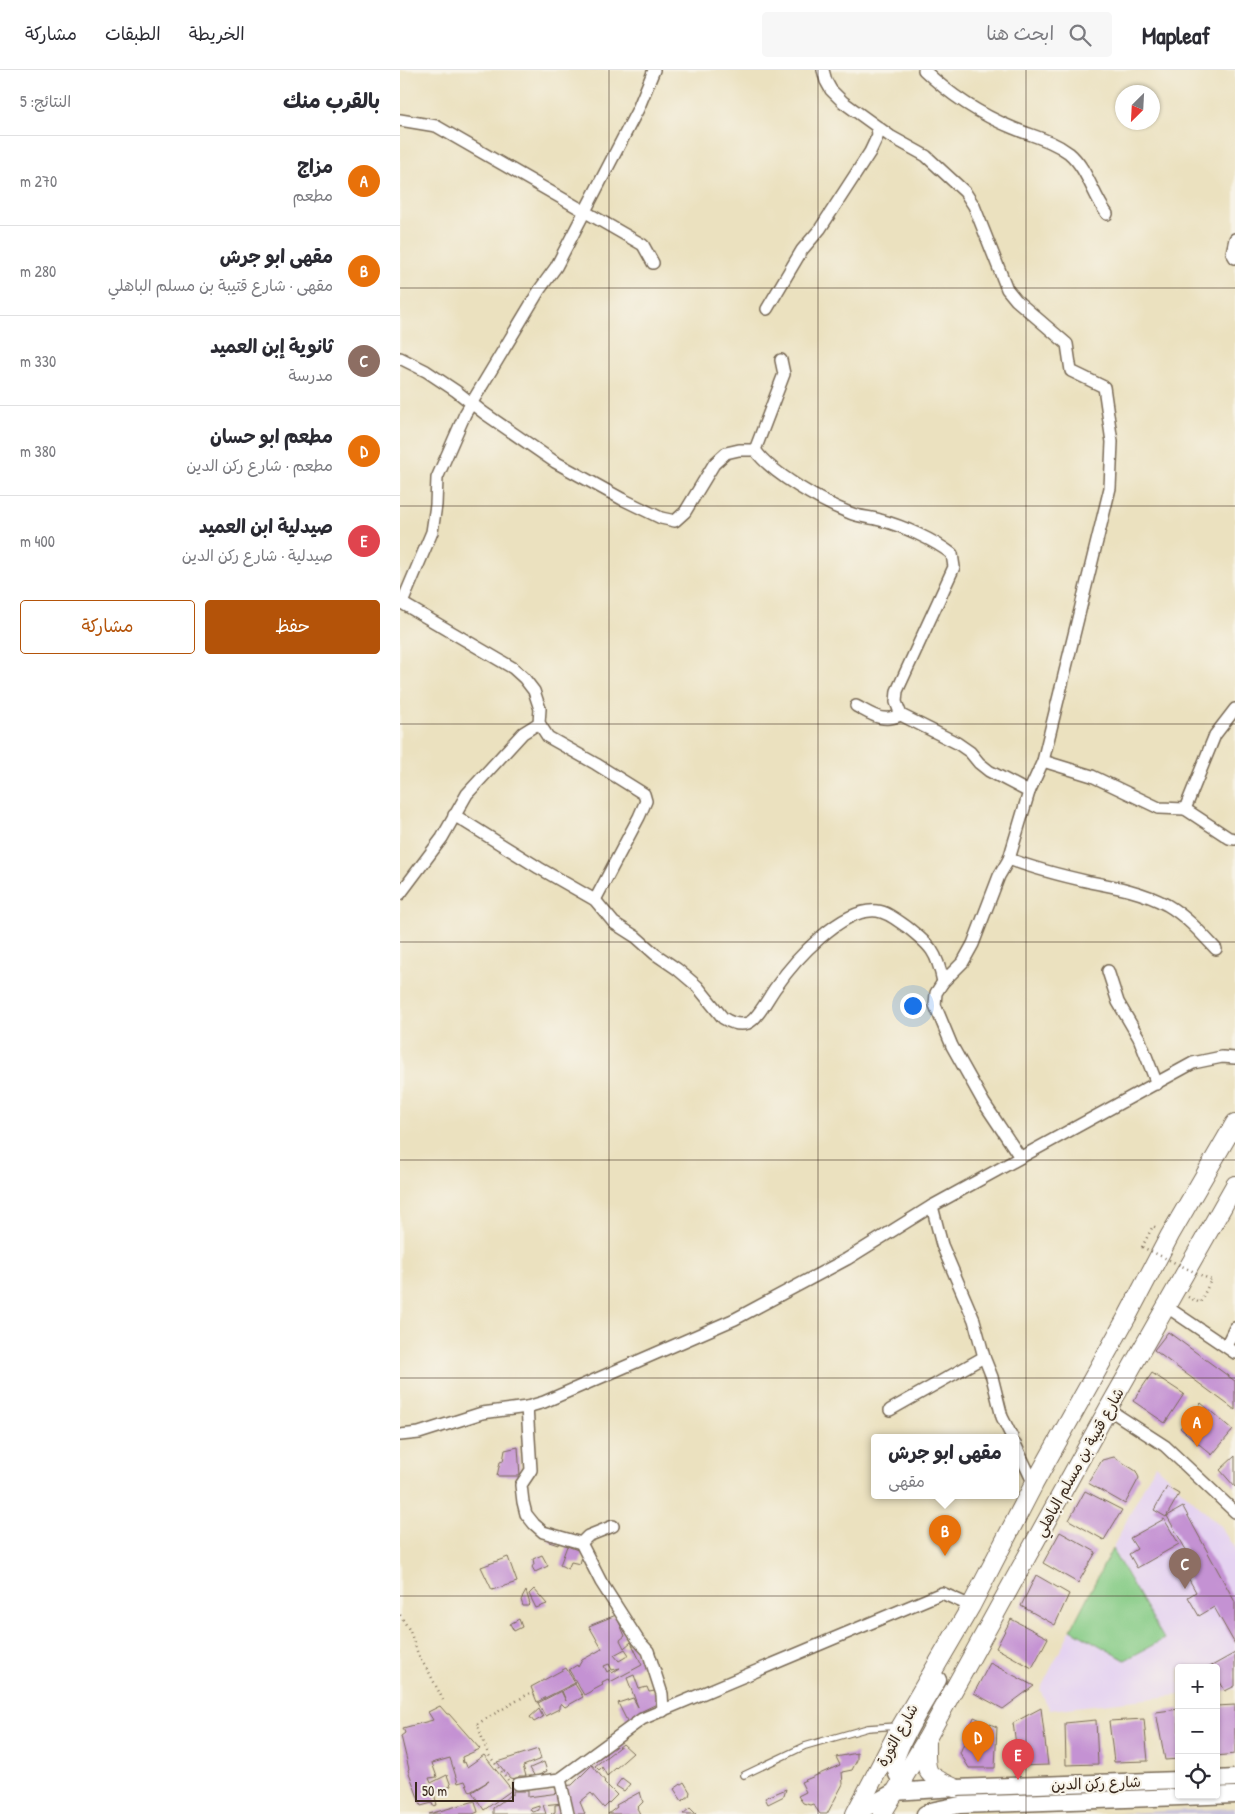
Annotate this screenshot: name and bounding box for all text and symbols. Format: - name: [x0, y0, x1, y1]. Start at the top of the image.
- search box: [762, 12, 1112, 57]
- text: Mapleaf: [1142, 19, 1210, 51]
- text: ابحث هنا: [986, 20, 1054, 46]
- text: مشاركة: [25, 21, 77, 46]
- text: الطبقات: [105, 21, 161, 46]
- text: الخريطة: [189, 21, 245, 46]
- icon: search: [1066, 21, 1094, 49]
- north arrow: [1115, 85, 1160, 130]
- text: بالقرب منك: [283, 86, 380, 115]
- text: النتائج: 5: [20, 90, 71, 112]
- text: مزاج: [297, 153, 333, 179]
- text: 270 m: [20, 170, 57, 192]
- text: A: [360, 170, 368, 192]
- text: مطعم: [293, 184, 333, 206]
- text: مقهى ابو جرش: [220, 243, 333, 269]
- text: 280 m: [20, 260, 56, 282]
- text: B: [360, 260, 368, 282]
- text: مقهى · شارع قتيبة بن مسلم الباهلي: [108, 274, 333, 296]
- text: ثانوية إبن العميد: [210, 333, 333, 359]
- text: 330 m: [20, 350, 56, 372]
- text: C: [360, 350, 368, 372]
- text: مدرسة: [288, 364, 333, 386]
- text: مطعم ابو حسان: [210, 423, 333, 449]
- text: 380 m: [20, 440, 56, 462]
- text: D: [360, 440, 368, 462]
- text: مطعم · شارع ركن الدين: [186, 454, 333, 476]
- text: صيدلية ابن العميد: [199, 513, 333, 539]
- text: 400 m: [20, 530, 55, 552]
- text: E: [360, 530, 368, 552]
- text: صيدلية · شارع ركن الدين: [182, 544, 333, 566]
- button: مشاركة: [20, 600, 195, 654]
- button: حفظ: [205, 600, 380, 654]
- your location: [900, 993, 926, 1019]
- street label: شارع قتيبة بن مسلم الباهلي: [1029, 1384, 1131, 1542]
- pin: A: [1181, 1406, 1213, 1447]
- popup: [871, 1434, 1019, 1499]
- text: مقهى ابو جرش: [888, 1439, 1002, 1465]
- text: مقهى: [888, 1470, 925, 1492]
- pin: B: [929, 1515, 961, 1556]
- pin: C: [1169, 1548, 1201, 1589]
- map controls: [1175, 1664, 1220, 1799]
- button: +: [1175, 1664, 1220, 1709]
- street label: شارع الثورة: [871, 1700, 923, 1770]
- button: −: [1175, 1709, 1220, 1754]
- pin: D: [962, 1721, 994, 1762]
- pin: E: [1002, 1739, 1034, 1780]
- button: locate: [1175, 1754, 1220, 1799]
- street label: شارع ركن الدين: [1051, 1771, 1141, 1795]
- scale bar: [415, 1779, 514, 1802]
- text: 50 m: [422, 1781, 447, 1800]

